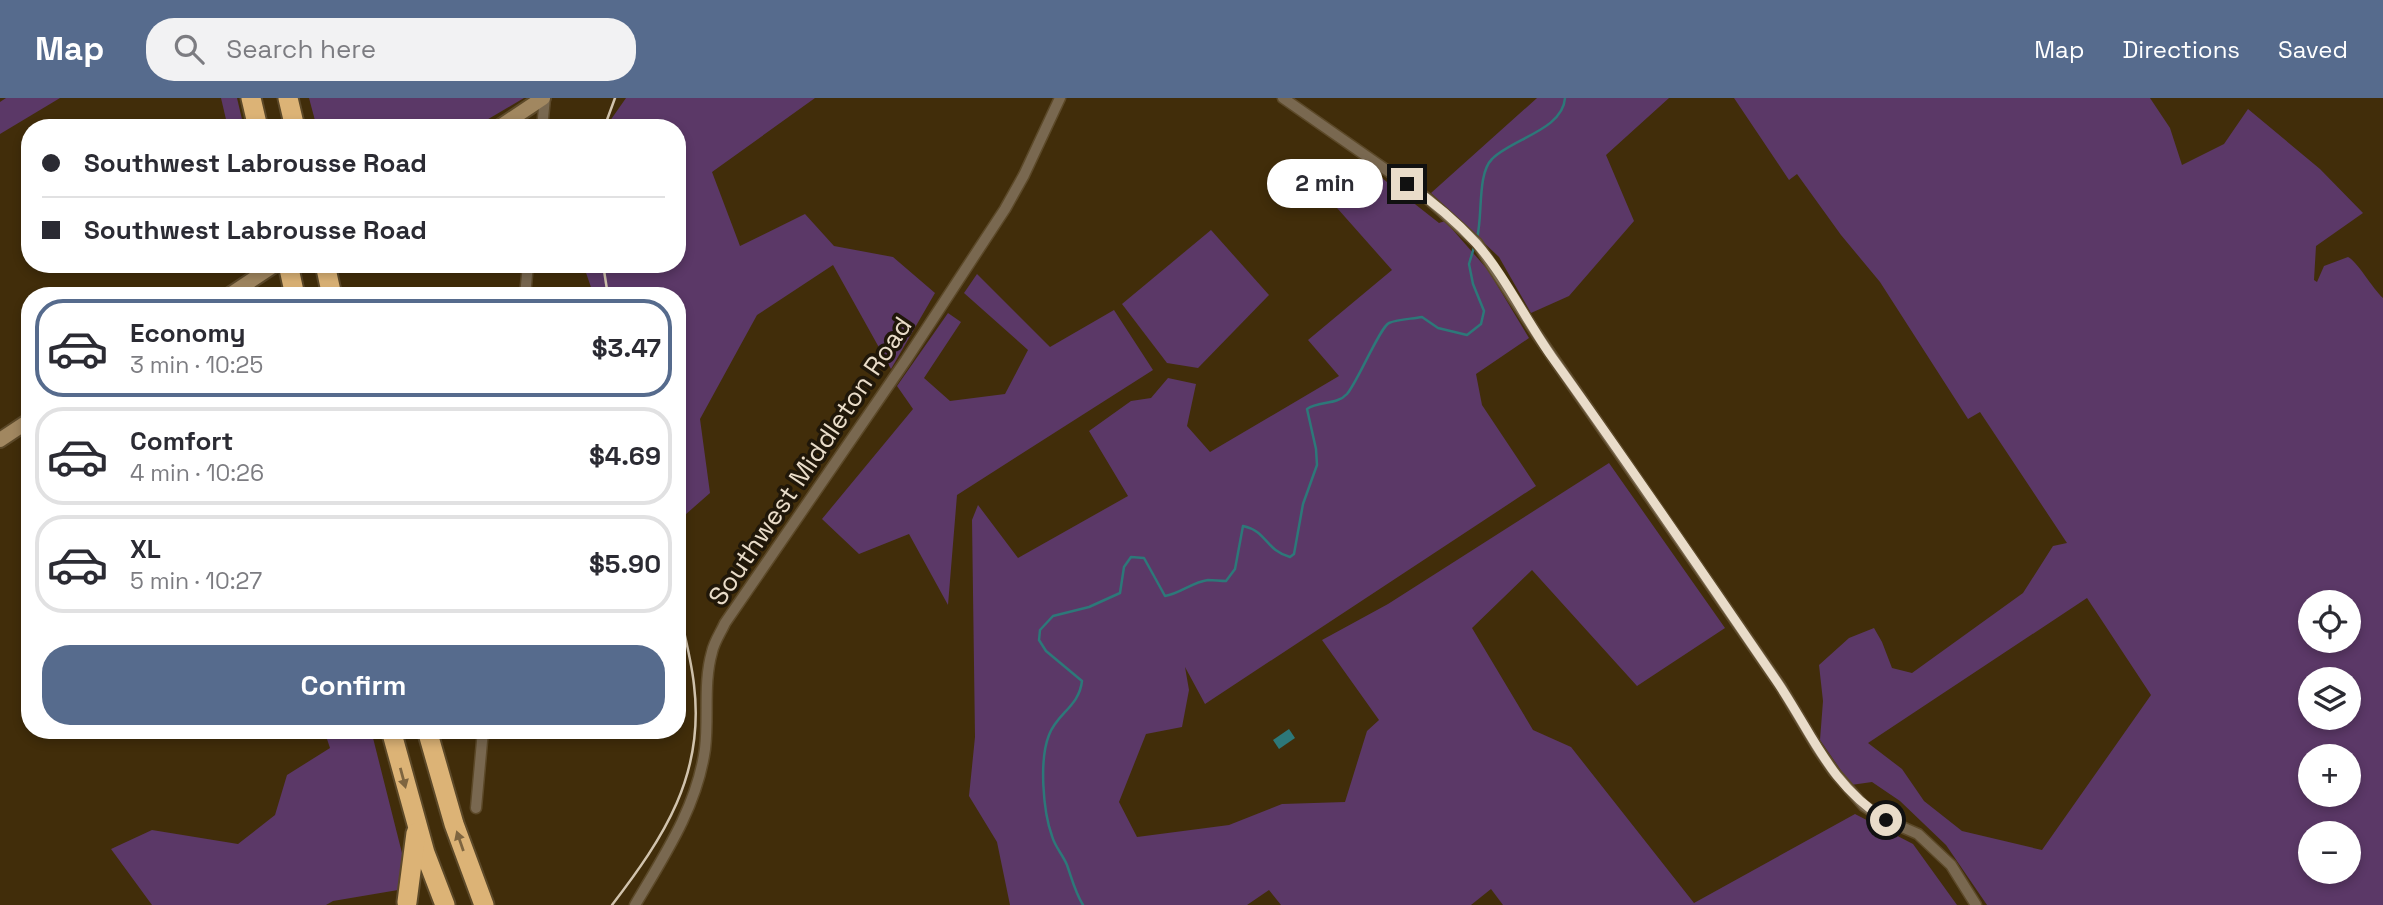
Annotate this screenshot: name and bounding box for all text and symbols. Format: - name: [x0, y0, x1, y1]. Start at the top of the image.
- search box: [146, 18, 636, 81]
- text: Map: [35, 28, 104, 70]
- icon: search: [170, 30, 208, 68]
- text: Search here: [226, 32, 376, 66]
- text: Map: [2034, 34, 2084, 65]
- text: Directions: [2122, 34, 2240, 65]
- text: Saved: [2278, 34, 2348, 65]
- text: Southwest Labrousse Road: [84, 146, 427, 180]
- callout: 2 min: [1267, 160, 1382, 208]
- text: 2 min: [1295, 168, 1355, 198]
- route end: [1391, 168, 1423, 200]
- text: Southwest Labrousse Road: [84, 213, 427, 247]
- street label: Southwest Middleton Road: [700, 310, 920, 612]
- text: Economy: [130, 316, 246, 350]
- icon: car: [46, 317, 109, 380]
- text: $3.47: [592, 331, 661, 365]
- text: 3 min · 10:25: [130, 350, 263, 380]
- text: Comfort: [130, 424, 233, 458]
- icon: car: [46, 425, 109, 488]
- text: $4.69: [589, 439, 661, 473]
- text: 4 min · 10:26: [130, 458, 264, 488]
- text: XL: [130, 532, 161, 566]
- icon: car: [46, 533, 109, 596]
- text: $5.90: [589, 547, 661, 581]
- text: 5 min · 10:27: [130, 566, 262, 596]
- map controls: [2298, 590, 2361, 884]
- button: locate: [2298, 590, 2361, 653]
- button: Confirm: [42, 645, 665, 725]
- button: layers: [2298, 667, 2361, 730]
- button: +: [2298, 744, 2361, 807]
- one-way arrow: [398, 767, 409, 789]
- route start: [1870, 804, 1902, 836]
- button: −: [2298, 821, 2361, 884]
- one-way arrow: [454, 831, 465, 852]

